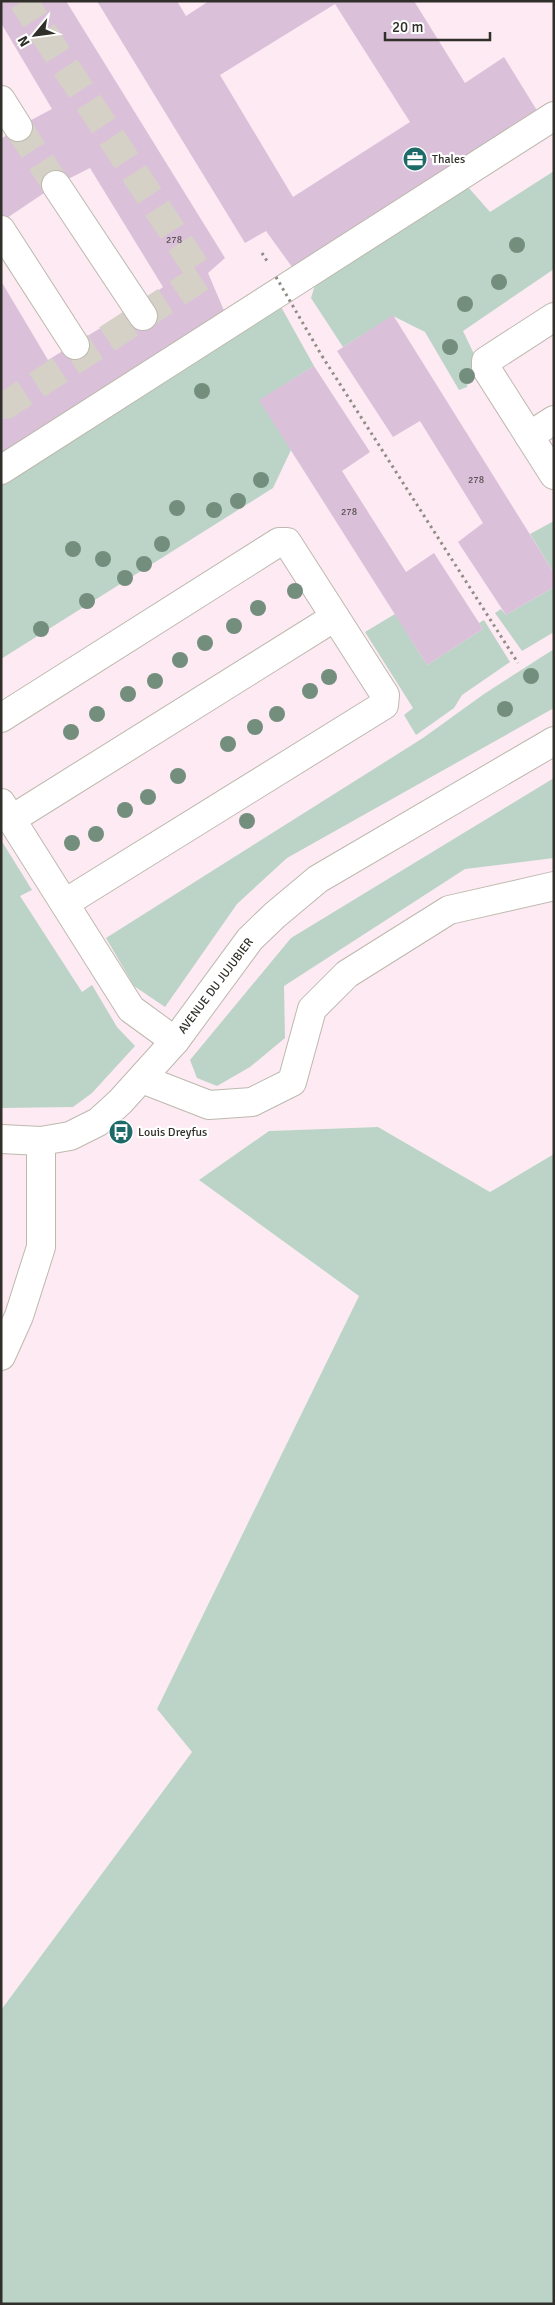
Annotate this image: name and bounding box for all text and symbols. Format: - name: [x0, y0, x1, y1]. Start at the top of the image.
- north arrow: [10, 10, 60, 60]
- scale bar: [385, 10, 490, 42]
- text: 20 m: [392, 18, 423, 36]
- text: N: [14, 33, 34, 49]
- office icon: Thales: [402, 146, 428, 172]
- place label: Thales: [432, 152, 465, 167]
- house number: 278: [166, 234, 182, 246]
- house number: 278: [468, 474, 484, 486]
- house number: 278: [341, 506, 357, 518]
- street label: AVENUE DU JUJUBIER: [175, 935, 257, 1037]
- bus stop icon: Louis Dreyfus: [108, 1119, 134, 1145]
- place label: Louis Dreyfus: [138, 1125, 207, 1140]

